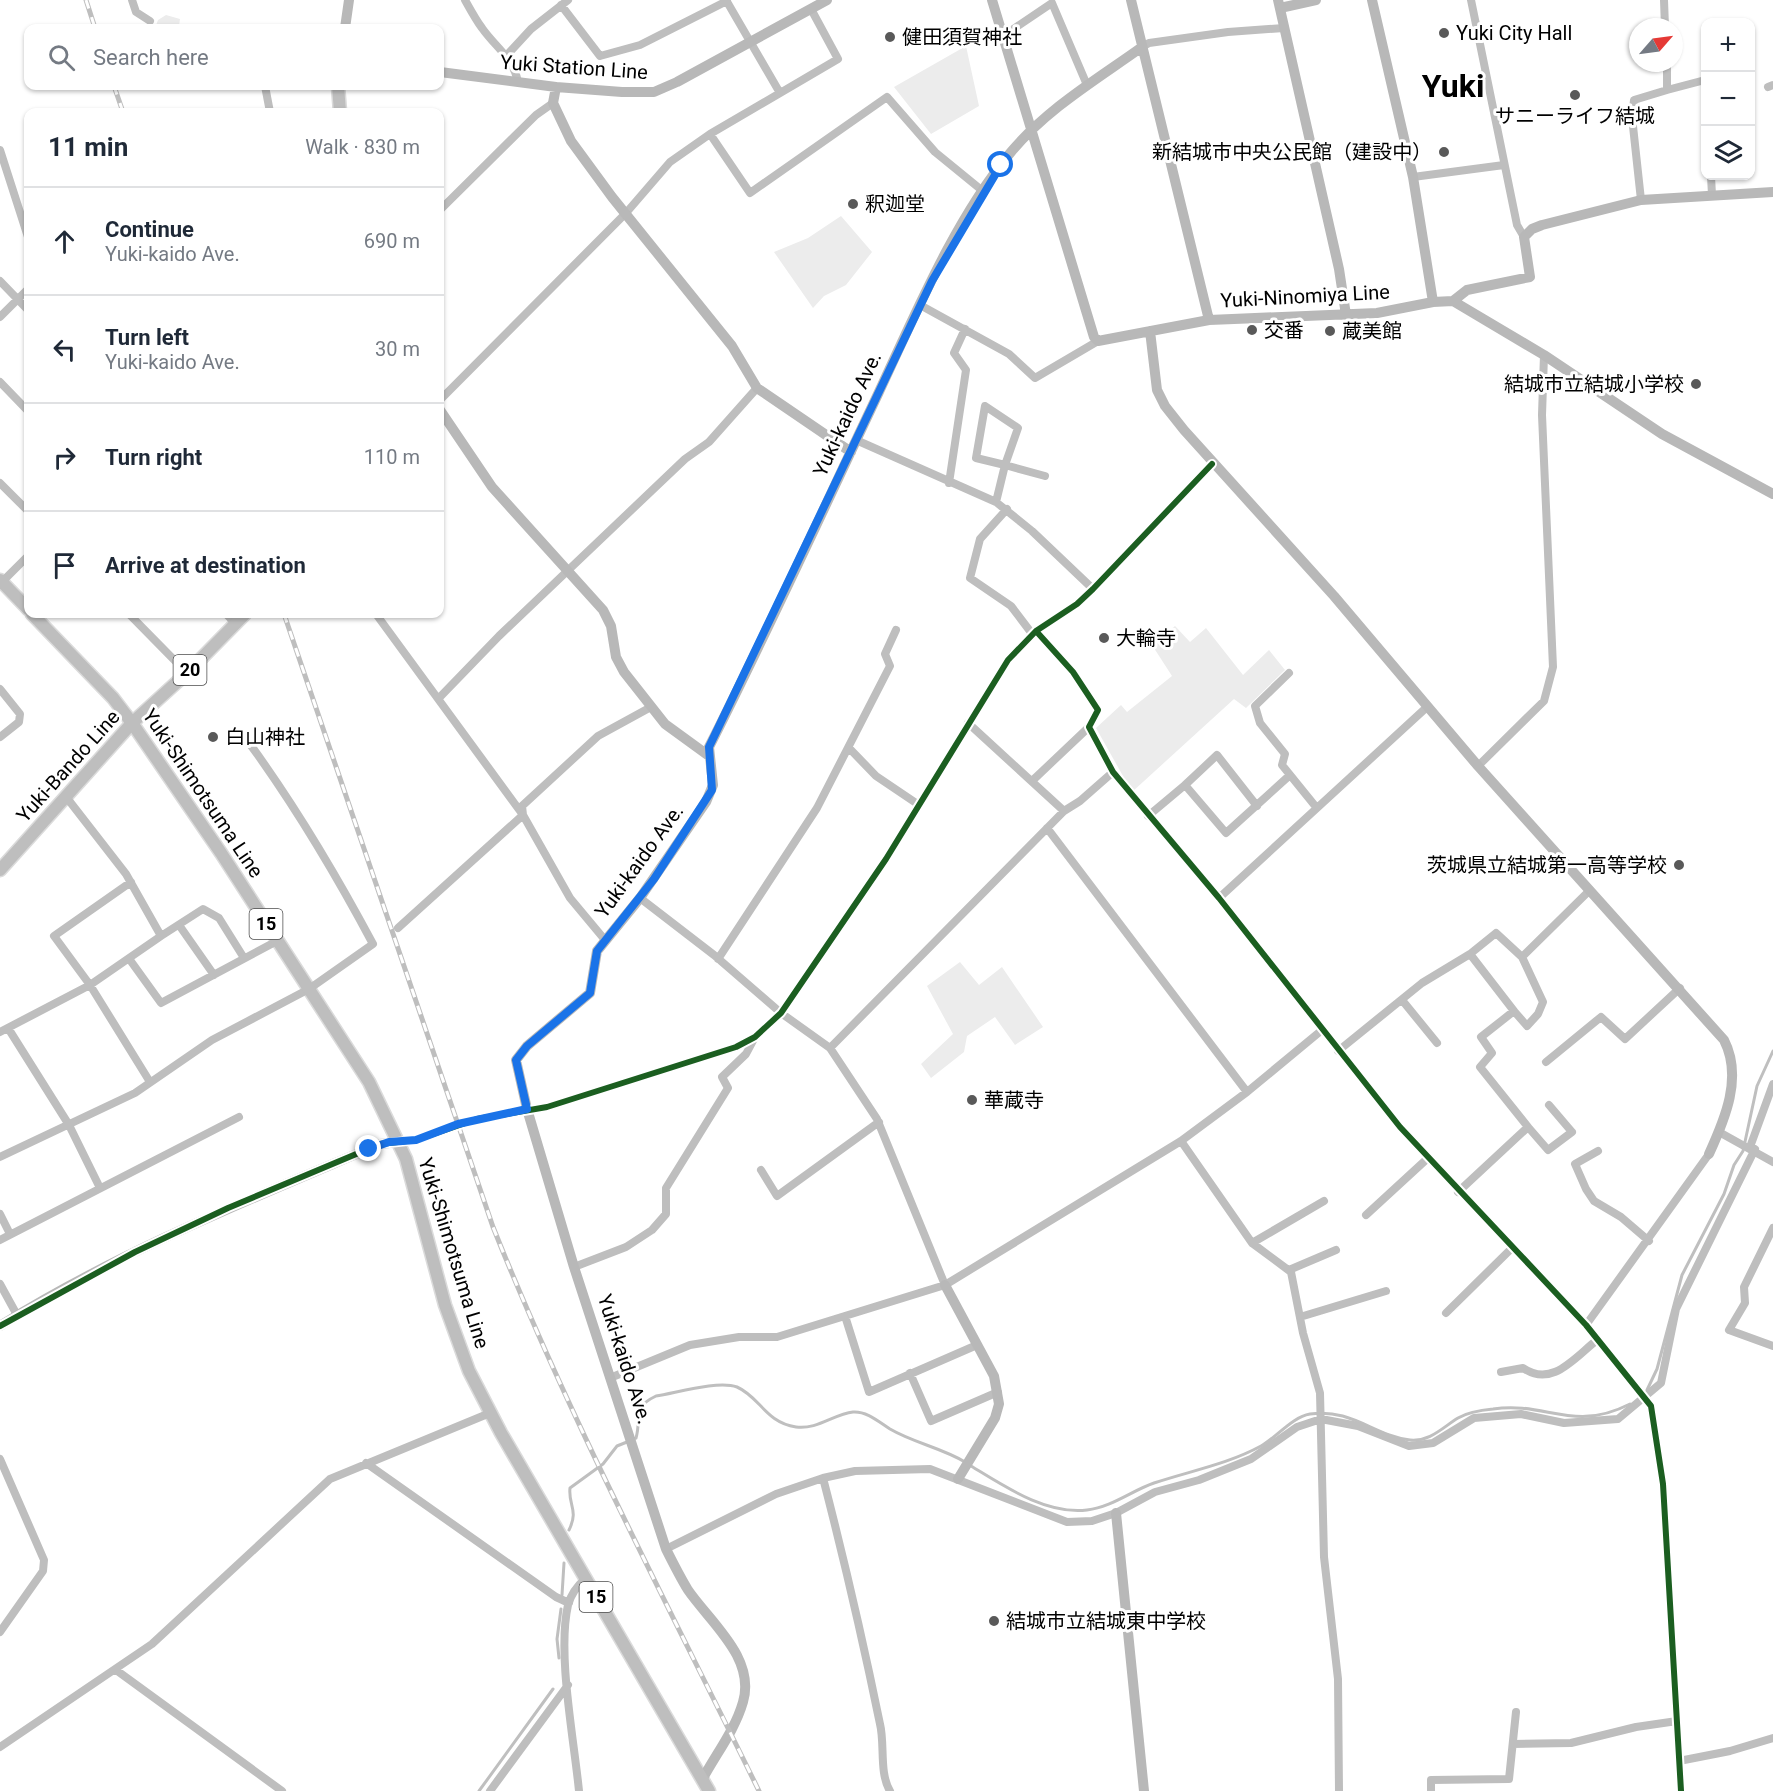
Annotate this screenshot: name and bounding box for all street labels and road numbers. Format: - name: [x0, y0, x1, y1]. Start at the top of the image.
- street label: Yuki Station Line: [499, 50, 649, 84]
- street label: Yuki-Ninomiya Line: [1220, 280, 1390, 312]
- street label: Yuki-kaido Ave.: [808, 348, 886, 480]
- road number: 20: [174, 655, 207, 685]
- street label: Yuki-Shimotsuma Line: [138, 704, 268, 882]
- street label: Yuki-Bando Line: [11, 705, 125, 827]
- street label: Yuki-kaido Ave.: [590, 799, 688, 923]
- road number: 15: [250, 909, 282, 939]
- street label: Yuki-Shimotsuma Line: [414, 1155, 494, 1351]
- street label: Yuki-kaido Ave.: [593, 1291, 657, 1427]
- road number: 15: [580, 1582, 612, 1612]

